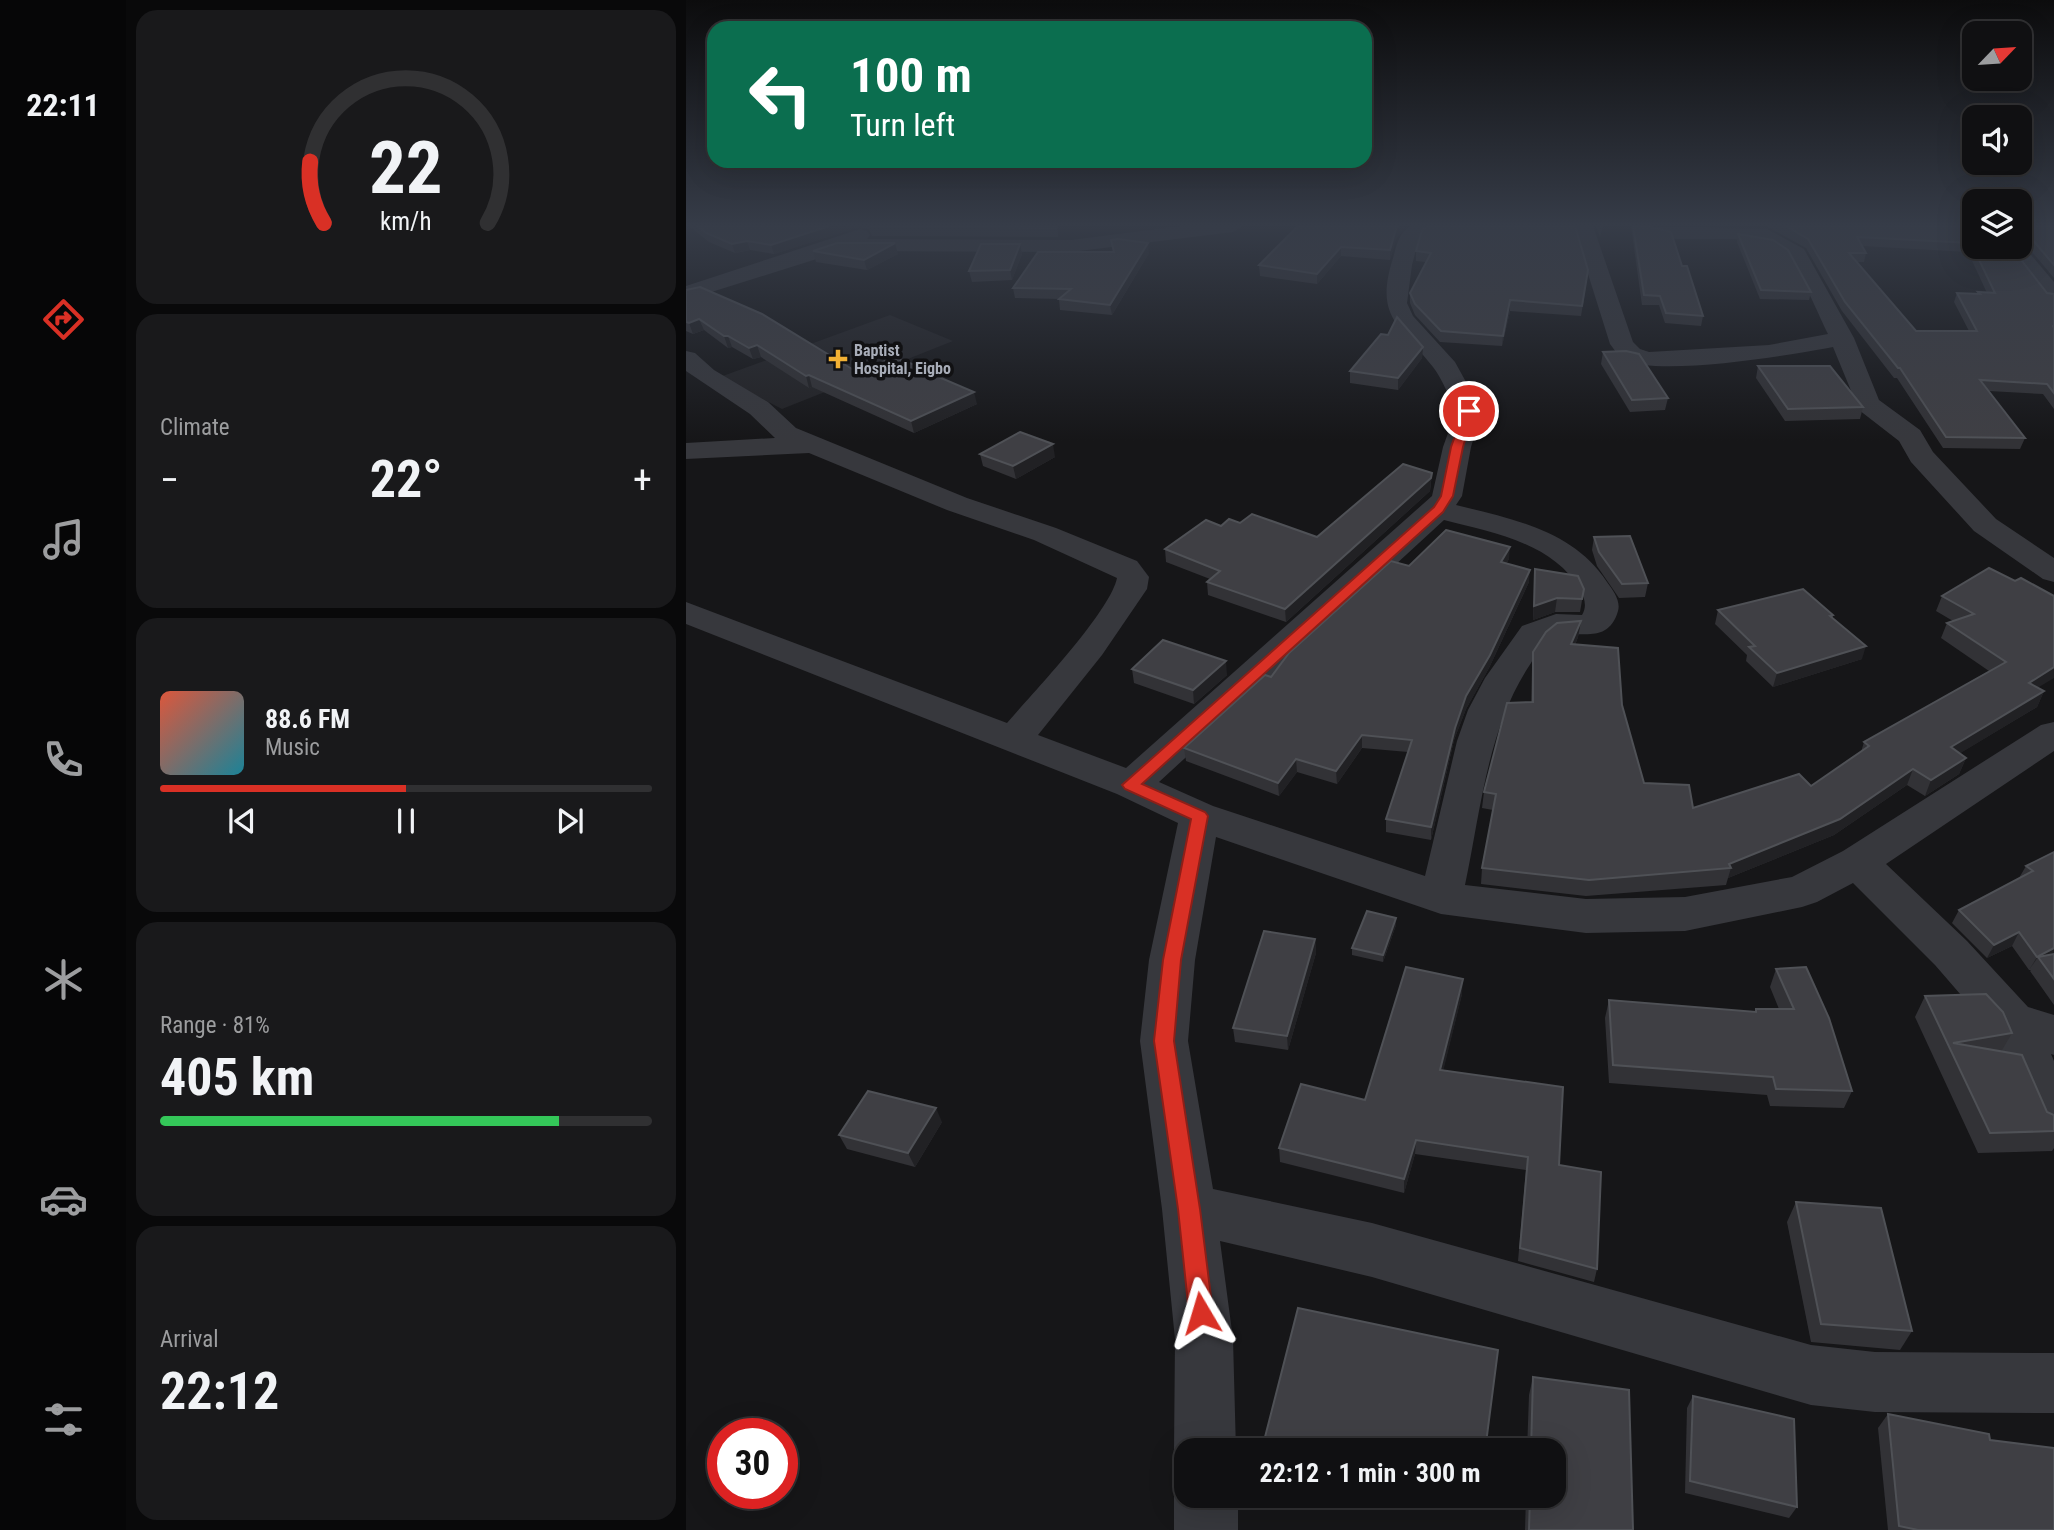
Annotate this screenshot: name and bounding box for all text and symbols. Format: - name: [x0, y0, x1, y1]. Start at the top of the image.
- north arrow: [1962, 21, 2032, 91]
- map controls: [1962, 21, 2032, 259]
- text: 100 m: [850, 47, 972, 104]
- icon: left: [735, 49, 826, 140]
- text: 22:11: [26, 86, 100, 124]
- button: sound: [1962, 105, 2032, 175]
- text: Turn left: [850, 106, 955, 144]
- text: 22: [369, 125, 443, 211]
- button: layers: [1962, 189, 2032, 259]
- text: km/h: [380, 207, 432, 236]
- icon: directions: [39, 295, 88, 344]
- place label: Baptist Hospital, Eigbo: [854, 341, 951, 378]
- marker: Baptist Hospital, Eigbo: [828, 349, 848, 369]
- pin: [1439, 381, 1499, 441]
- icon: arrive: [1450, 392, 1488, 430]
- text: Climate: [160, 414, 230, 441]
- text: 22°: [370, 449, 442, 510]
- text: −: [160, 458, 179, 502]
- text: +: [633, 458, 652, 502]
- icon: music: [39, 515, 88, 564]
- text: 88.6 FM: [265, 704, 350, 734]
- text: Music: [265, 734, 320, 761]
- icon: phone: [39, 735, 88, 784]
- icon: previous: [223, 802, 261, 840]
- icon: pause: [387, 802, 425, 840]
- icon: next: [551, 802, 589, 840]
- icon: climate: [39, 955, 88, 1004]
- text: Range · 81%: [160, 1012, 270, 1039]
- text: 405 km: [160, 1047, 314, 1108]
- icon: car: [39, 1175, 88, 1224]
- position arrow: [1164, 1276, 1238, 1350]
- text: Arrival: [160, 1326, 219, 1353]
- text: 22:12: [160, 1361, 279, 1422]
- icon: filters: [39, 1395, 88, 1444]
- speed limit sign: 30: [707, 1418, 798, 1509]
- text: 22:12 · 1 min · 300 m: [1260, 1458, 1480, 1488]

